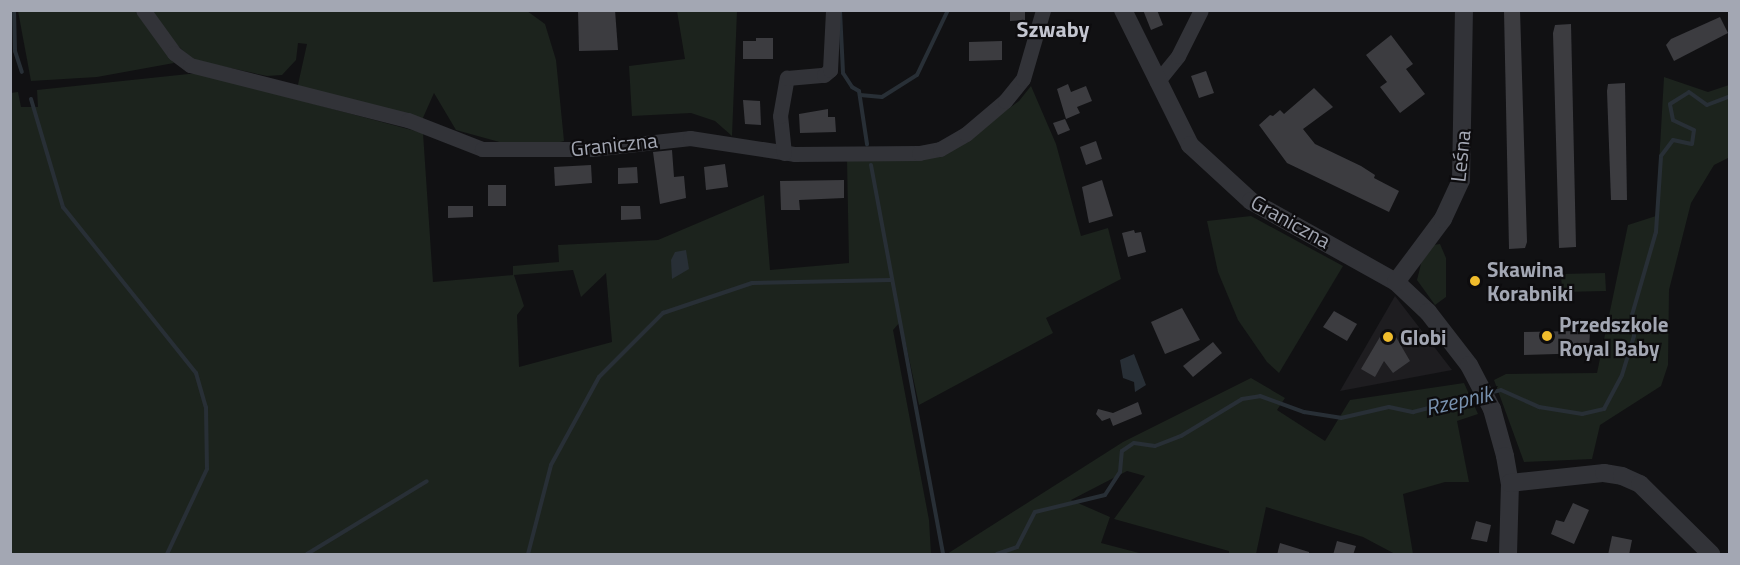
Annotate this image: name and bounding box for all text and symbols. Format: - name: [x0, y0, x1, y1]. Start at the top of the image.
- district label: Szwaby: [1017, 17, 1089, 43]
- street label: Graniczna: [569, 127, 659, 161]
- street label: Leśna: [1445, 129, 1475, 183]
- street label: Graniczna: [1247, 189, 1335, 253]
- place label: Skawina Korabniki: [1487, 256, 1573, 306]
- marker: Skawina Korabniki: [1468, 274, 1482, 288]
- place label: Przedszkole Royal Baby: [1559, 311, 1669, 361]
- place label: Globi: [1400, 324, 1447, 350]
- marker: Przedszkole Royal Baby: [1540, 329, 1554, 343]
- marker: Globi: [1381, 330, 1395, 344]
- water label: Rzepnik: [1423, 380, 1495, 422]

